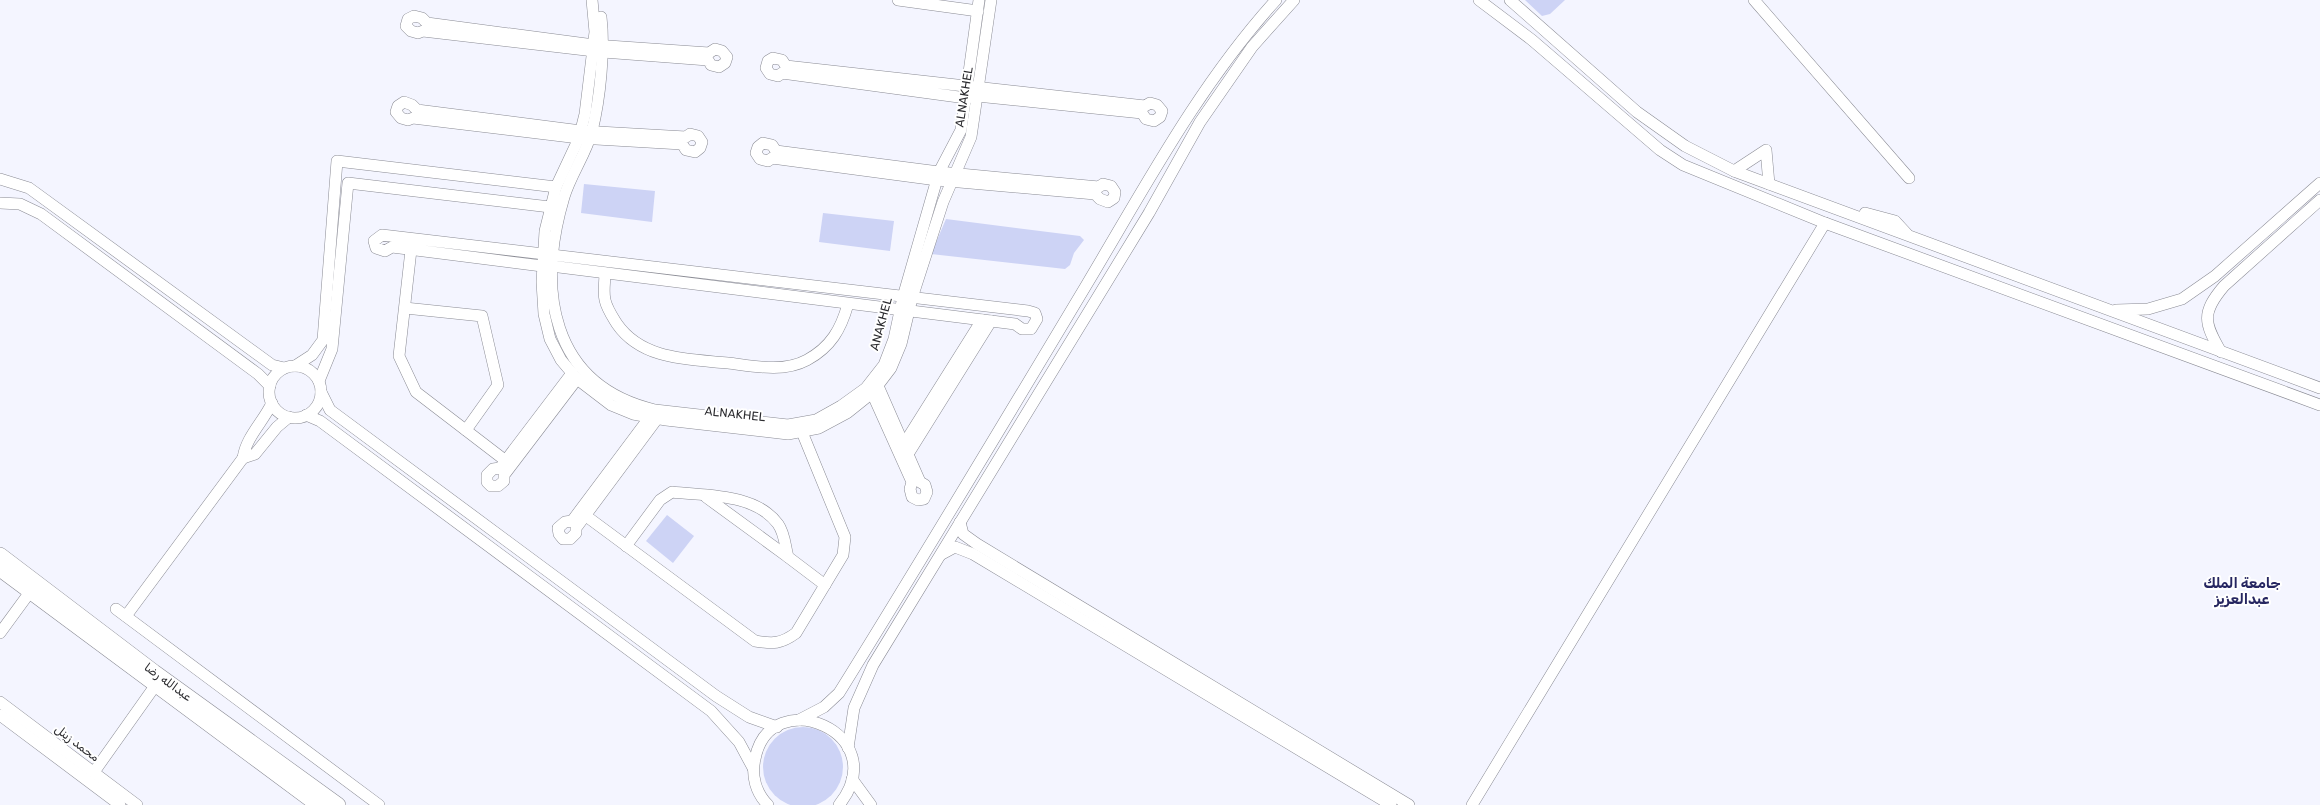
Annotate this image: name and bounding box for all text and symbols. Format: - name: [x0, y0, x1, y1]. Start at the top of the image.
- street label: ALNAKHEL: [952, 66, 976, 128]
- street label: ANAKHEL: [867, 296, 895, 352]
- street label: ALNAKHEL: [704, 404, 766, 424]
- district label: جامعة الملك عبدالعزيز: [2204, 575, 2280, 608]
- street label: عبدالله رضا: [141, 660, 195, 705]
- street label: محمد زينل: [51, 722, 102, 765]

